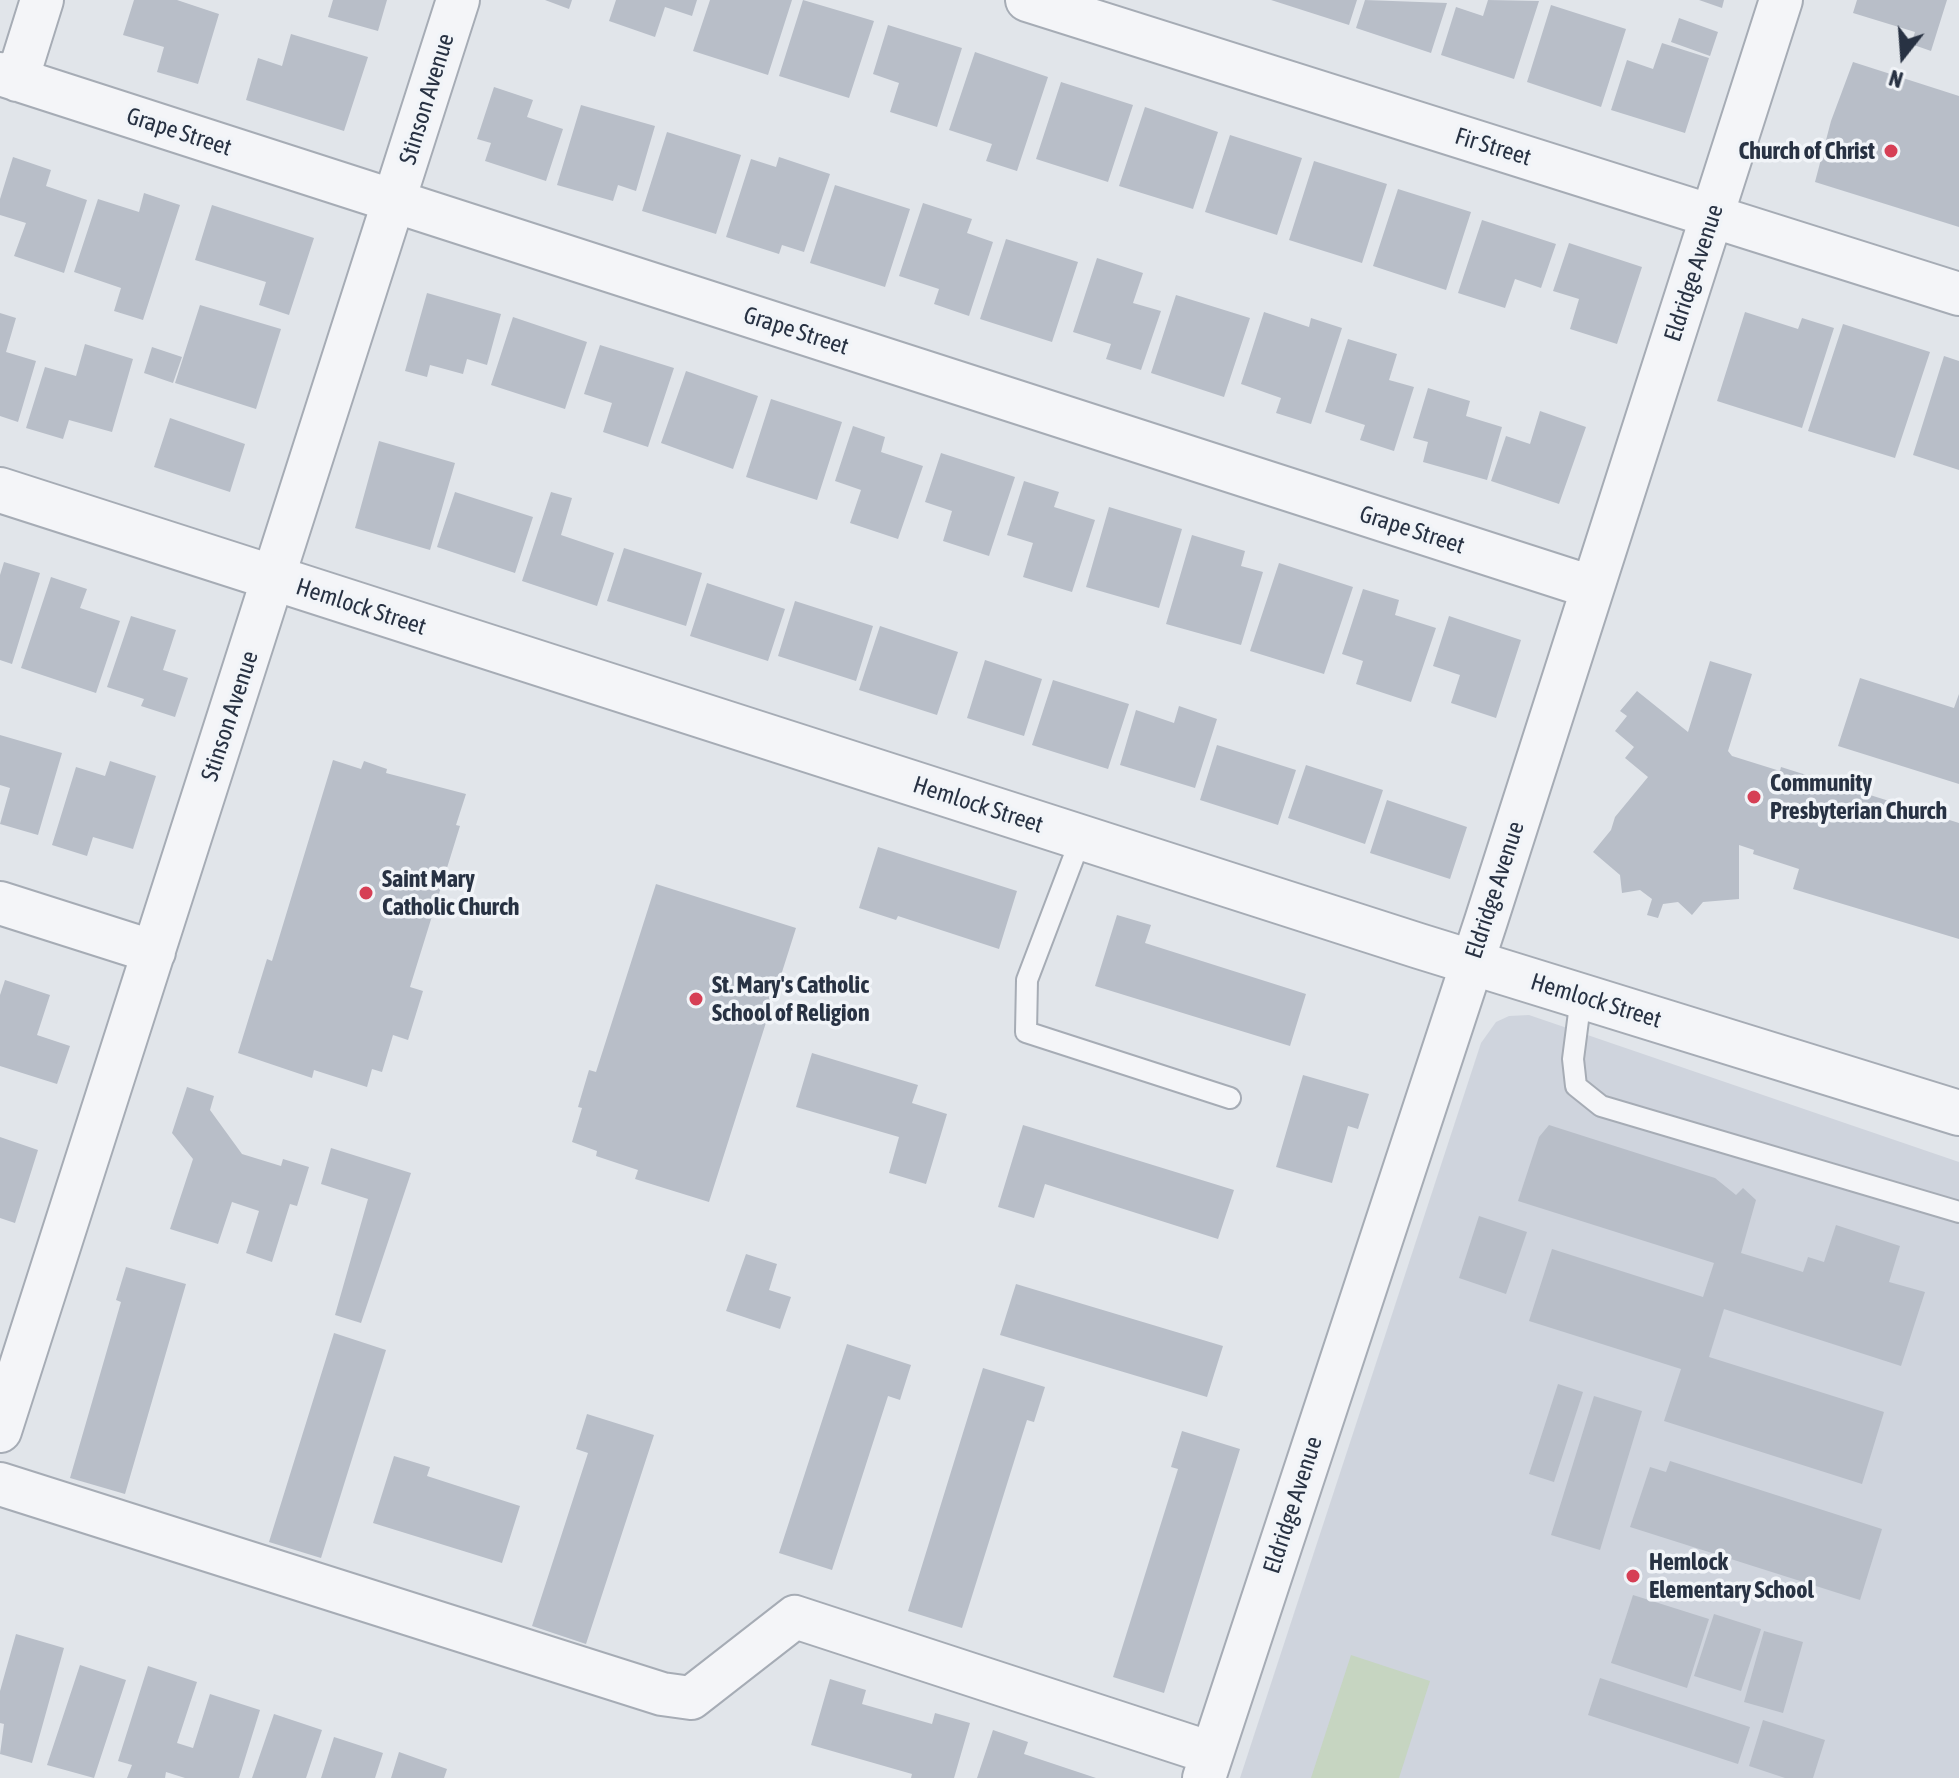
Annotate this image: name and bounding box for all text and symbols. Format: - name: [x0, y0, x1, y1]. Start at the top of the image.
- north arrow: [1863, 16, 1943, 96]
- street label: Stinson Avenue: [393, 30, 461, 168]
- text: N: [1886, 65, 1906, 93]
- street label: Grape Street: [123, 102, 235, 162]
- street label: Fir Street: [1451, 122, 1535, 172]
- place label: Church of Christ: [1738, 137, 1875, 165]
- marker: Church of Christ: [1882, 142, 1900, 160]
- street label: Eldridge Avenue: [1658, 201, 1730, 345]
- street label: Grape Street: [740, 301, 852, 361]
- street label: Grape Street: [1356, 500, 1468, 560]
- street label: Hemlock Street: [292, 572, 430, 642]
- street label: Stinson Avenue: [195, 647, 265, 785]
- place label: Community Presbyterian Church: [1770, 769, 1947, 825]
- street label: Hemlock Street: [909, 770, 1047, 840]
- marker: Community Presbyterian Church: [1745, 788, 1763, 806]
- street label: Eldridge Avenue: [1459, 818, 1531, 962]
- place label: Saint Mary Catholic Church: [382, 865, 519, 921]
- marker: Saint Mary Catholic Church: [357, 884, 375, 902]
- street label: Hemlock Street: [1527, 968, 1665, 1034]
- place label: St. Mary's Catholic School of Religion: [712, 971, 870, 1027]
- marker: St. Mary's Catholic School of Religion: [687, 990, 705, 1008]
- street label: Eldridge Avenue: [1257, 1433, 1329, 1577]
- place label: Hemlock Elementary School: [1649, 1548, 1814, 1604]
- marker: Hemlock Elementary School: [1624, 1567, 1642, 1585]

